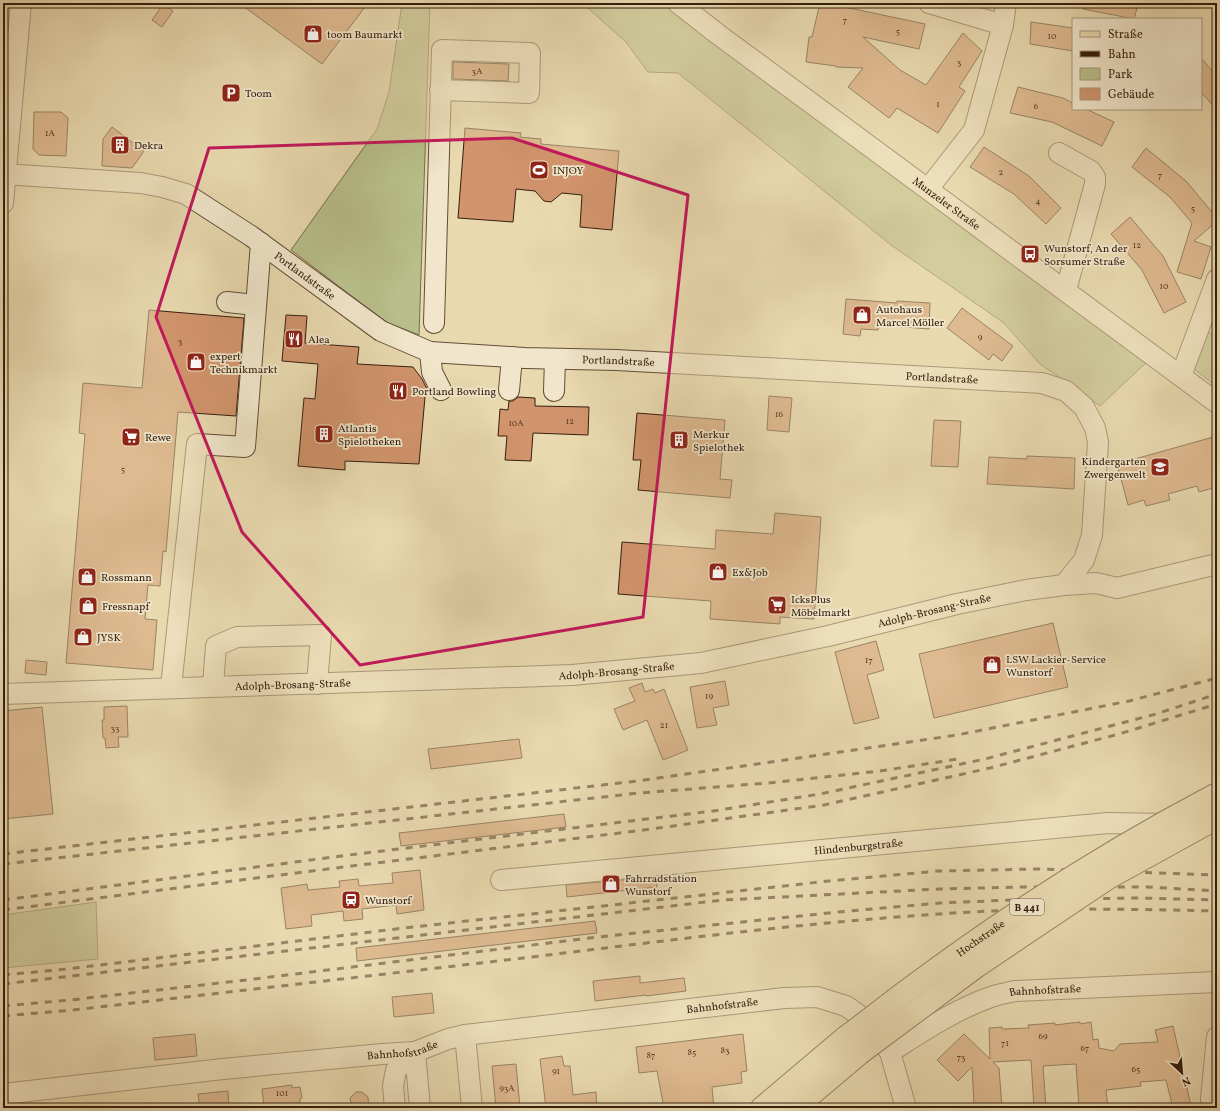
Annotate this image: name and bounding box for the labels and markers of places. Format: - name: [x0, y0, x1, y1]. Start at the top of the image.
- shop icon: toom Baumarkt: [302, 23, 324, 45]
- place label: toom Baumarkt: [327, 28, 403, 43]
- parking icon: Toom: [220, 82, 242, 104]
- place label: Toom: [245, 87, 272, 102]
- building icon: Dekra: [109, 134, 131, 156]
- place label: Dekra: [134, 139, 164, 154]
- sports icon: INJOY: [528, 159, 550, 181]
- place label: INJOY: [553, 164, 583, 179]
- place label: Wunstorf, An der Sorsumer Straße: [1044, 242, 1128, 270]
- bus stop icon: Wunstorf, An der Sorsumer Straße: [1019, 243, 1041, 265]
- place label: Autohaus Marcel Möller: [876, 303, 945, 331]
- shop icon: Autohaus Marcel Möller: [851, 304, 873, 326]
- restaurant icon: Alea: [283, 328, 305, 350]
- place label: Alea: [308, 333, 330, 348]
- place label: expert Technikmarkt: [210, 350, 278, 378]
- shop icon: expert Technikmarkt: [185, 351, 207, 373]
- restaurant icon: Portland Bowling: [387, 380, 409, 402]
- place label: Portland Bowling: [412, 385, 497, 400]
- place label: Atlantis Spielotheken: [338, 422, 402, 450]
- building icon: Atlantis Spielotheken: [313, 423, 335, 445]
- supermarket icon: Rewe: [120, 426, 142, 448]
- place label: Merkur Spielothek: [693, 428, 745, 456]
- building icon: Merkur Spielothek: [668, 429, 690, 451]
- place label: Rewe: [145, 431, 171, 446]
- place label: Kindergarten Zwergenwelt: [1081, 455, 1146, 483]
- school or university icon: Kindergarten Zwergenwelt: [1149, 456, 1171, 478]
- shop icon: Ex&Job: [707, 561, 729, 583]
- shop icon: Rossmann: [76, 566, 98, 588]
- place label: Ex&Job: [732, 566, 768, 581]
- place label: Rossmann: [101, 571, 152, 586]
- place label: IcksPlus Möbelmarkt: [791, 593, 851, 621]
- supermarket icon: IcksPlus Möbelmarkt: [766, 594, 788, 616]
- shop icon: Fressnapf: [77, 595, 99, 617]
- place label: Fressnapf: [102, 600, 150, 615]
- shop icon: JYSK: [72, 626, 94, 648]
- place label: JYSK: [97, 631, 121, 646]
- place label: LSW Lackier-Service Wunstorf: [1006, 653, 1106, 681]
- shop icon: LSW Lackier-Service Wunstorf: [981, 654, 1003, 676]
- place label: Fahrradstation Wunstorf: [625, 872, 697, 900]
- shop icon: Fahrradstation Wunstorf: [600, 873, 622, 895]
- station icon: Wunstorf: [340, 889, 362, 911]
- place label: Wunstorf: [365, 894, 412, 909]

